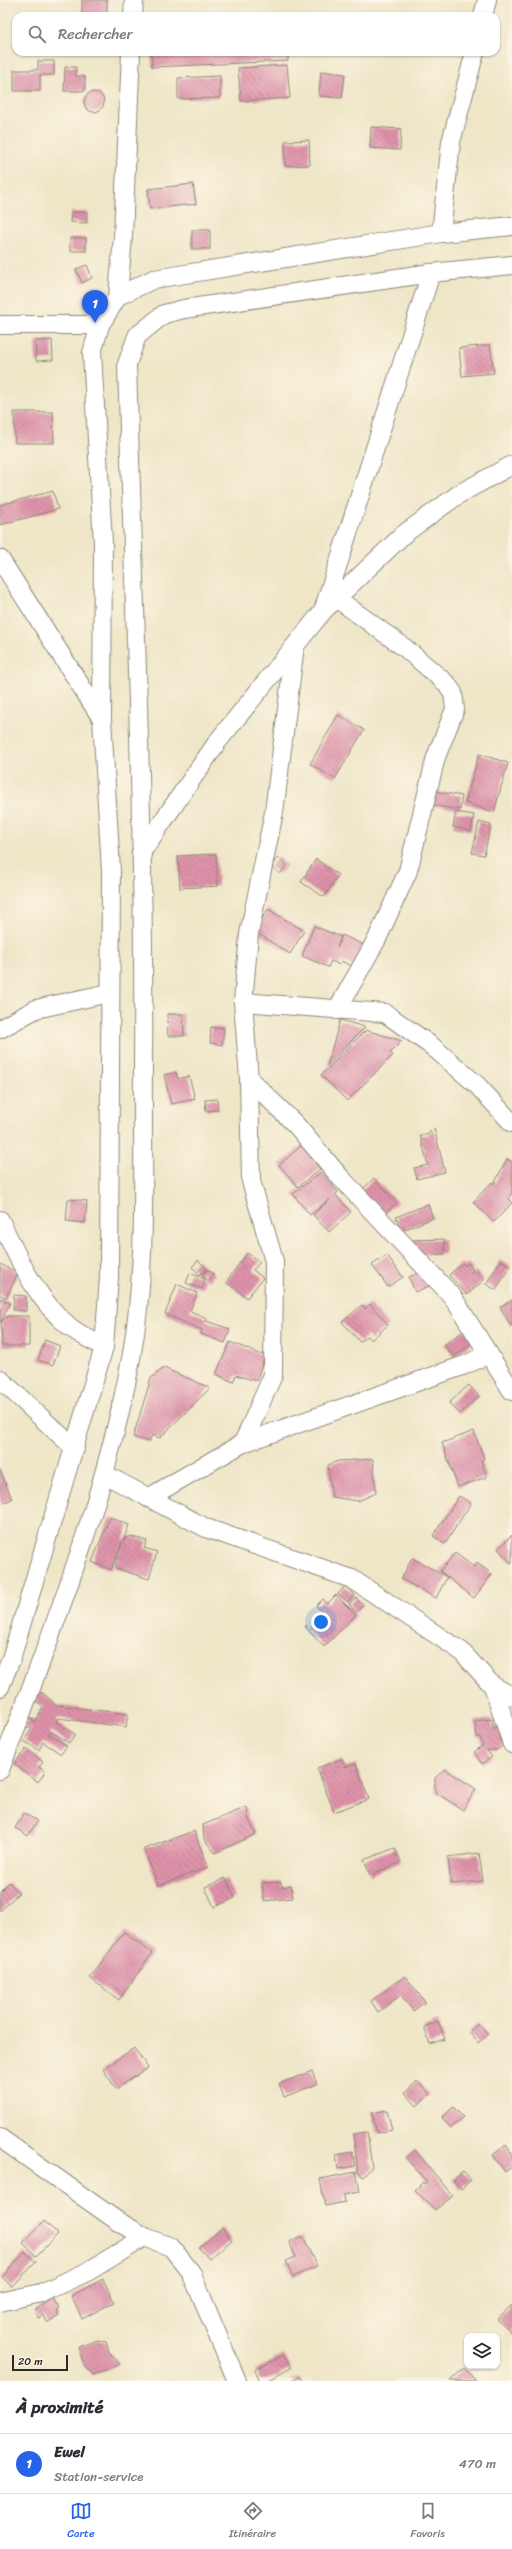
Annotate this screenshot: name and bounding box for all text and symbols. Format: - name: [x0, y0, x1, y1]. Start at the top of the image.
- search box: [12, 12, 500, 56]
- text: Rechercher: [58, 21, 133, 47]
- icon: search: [26, 23, 48, 45]
- pin: 1: [82, 290, 108, 323]
- your location: [311, 1612, 331, 1632]
- map controls: [464, 2333, 500, 2369]
- button: layers: [464, 2333, 500, 2369]
- text: 20 m: [18, 2352, 43, 2371]
- scale bar: [12, 2353, 68, 2372]
- text: À proximité: [16, 2392, 103, 2422]
- text: Ewel: [54, 2439, 85, 2465]
- text: 1: [26, 2452, 32, 2475]
- text: 470 m: [459, 2452, 496, 2475]
- text: Station-service: [54, 2465, 144, 2488]
- tab: Carte: [67, 2500, 95, 2543]
- tab: Itinéraire: [229, 2500, 276, 2543]
- tab: Favoris: [410, 2500, 445, 2543]

